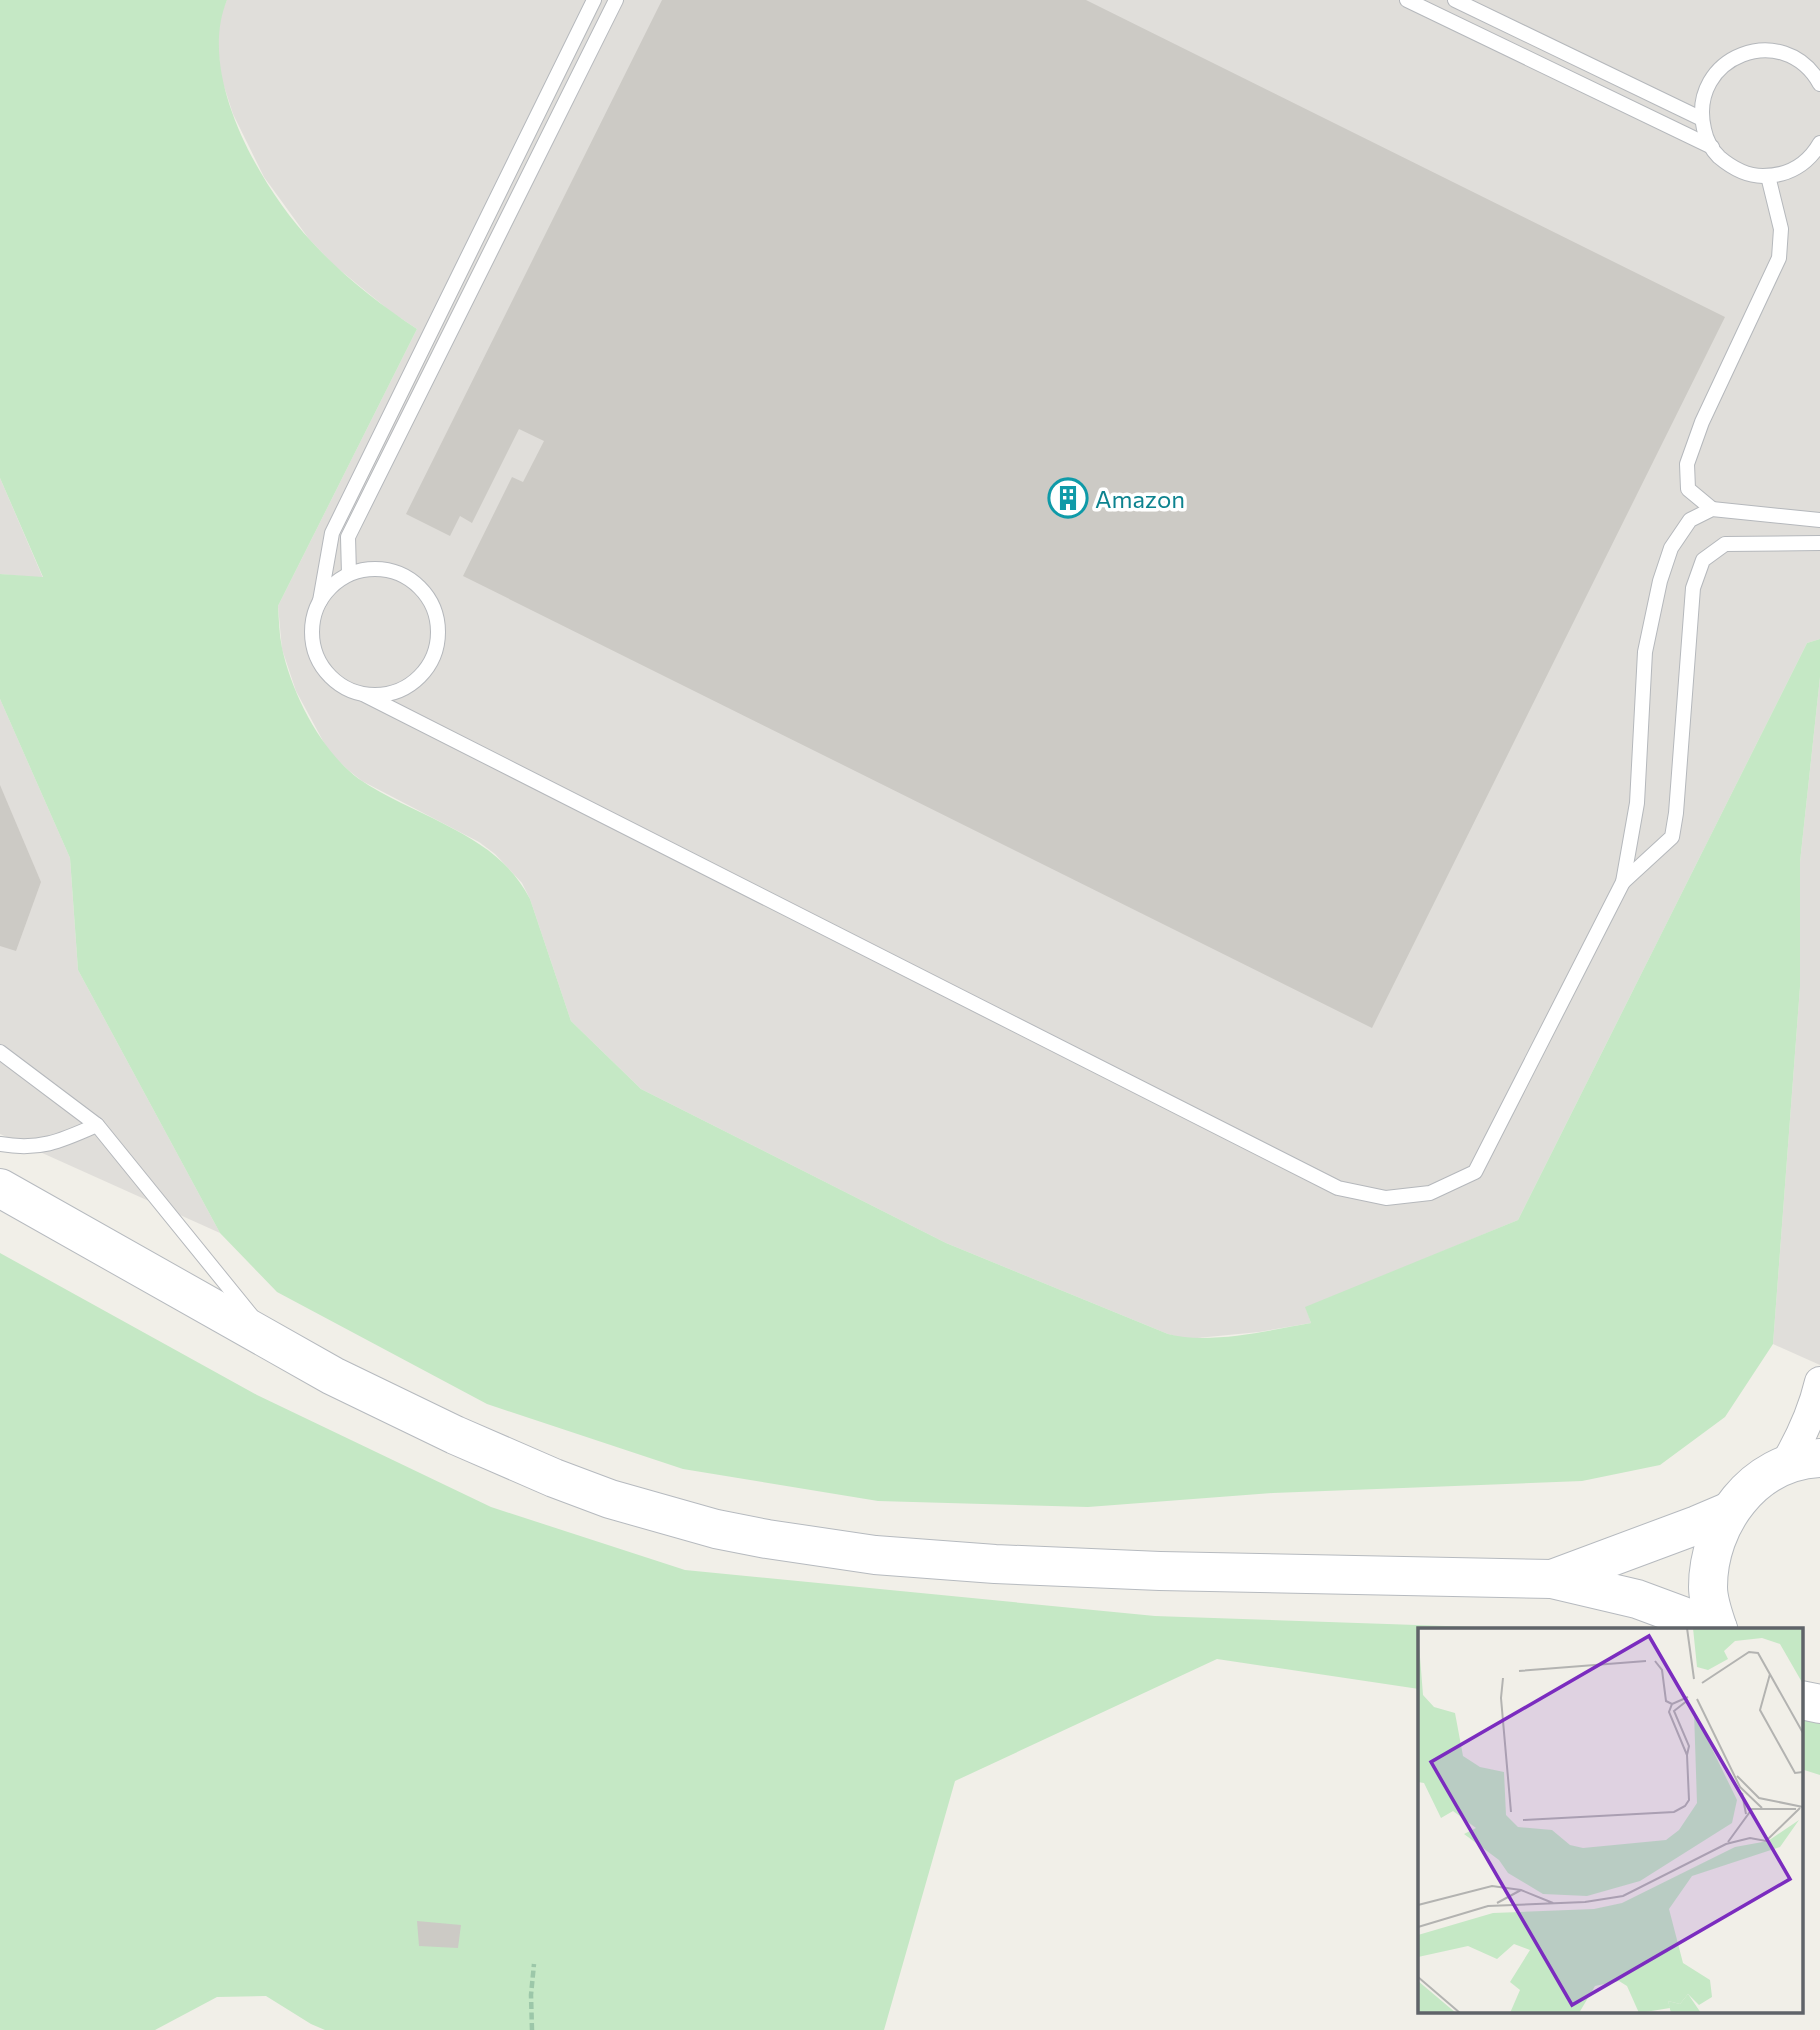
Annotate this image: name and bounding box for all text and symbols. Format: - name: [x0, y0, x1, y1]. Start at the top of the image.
- building icon: Amazon: [1047, 477, 1089, 519]
- place label: Amazon: [1095, 484, 1185, 513]
- inset map: [1418, 1628, 1802, 2012]

